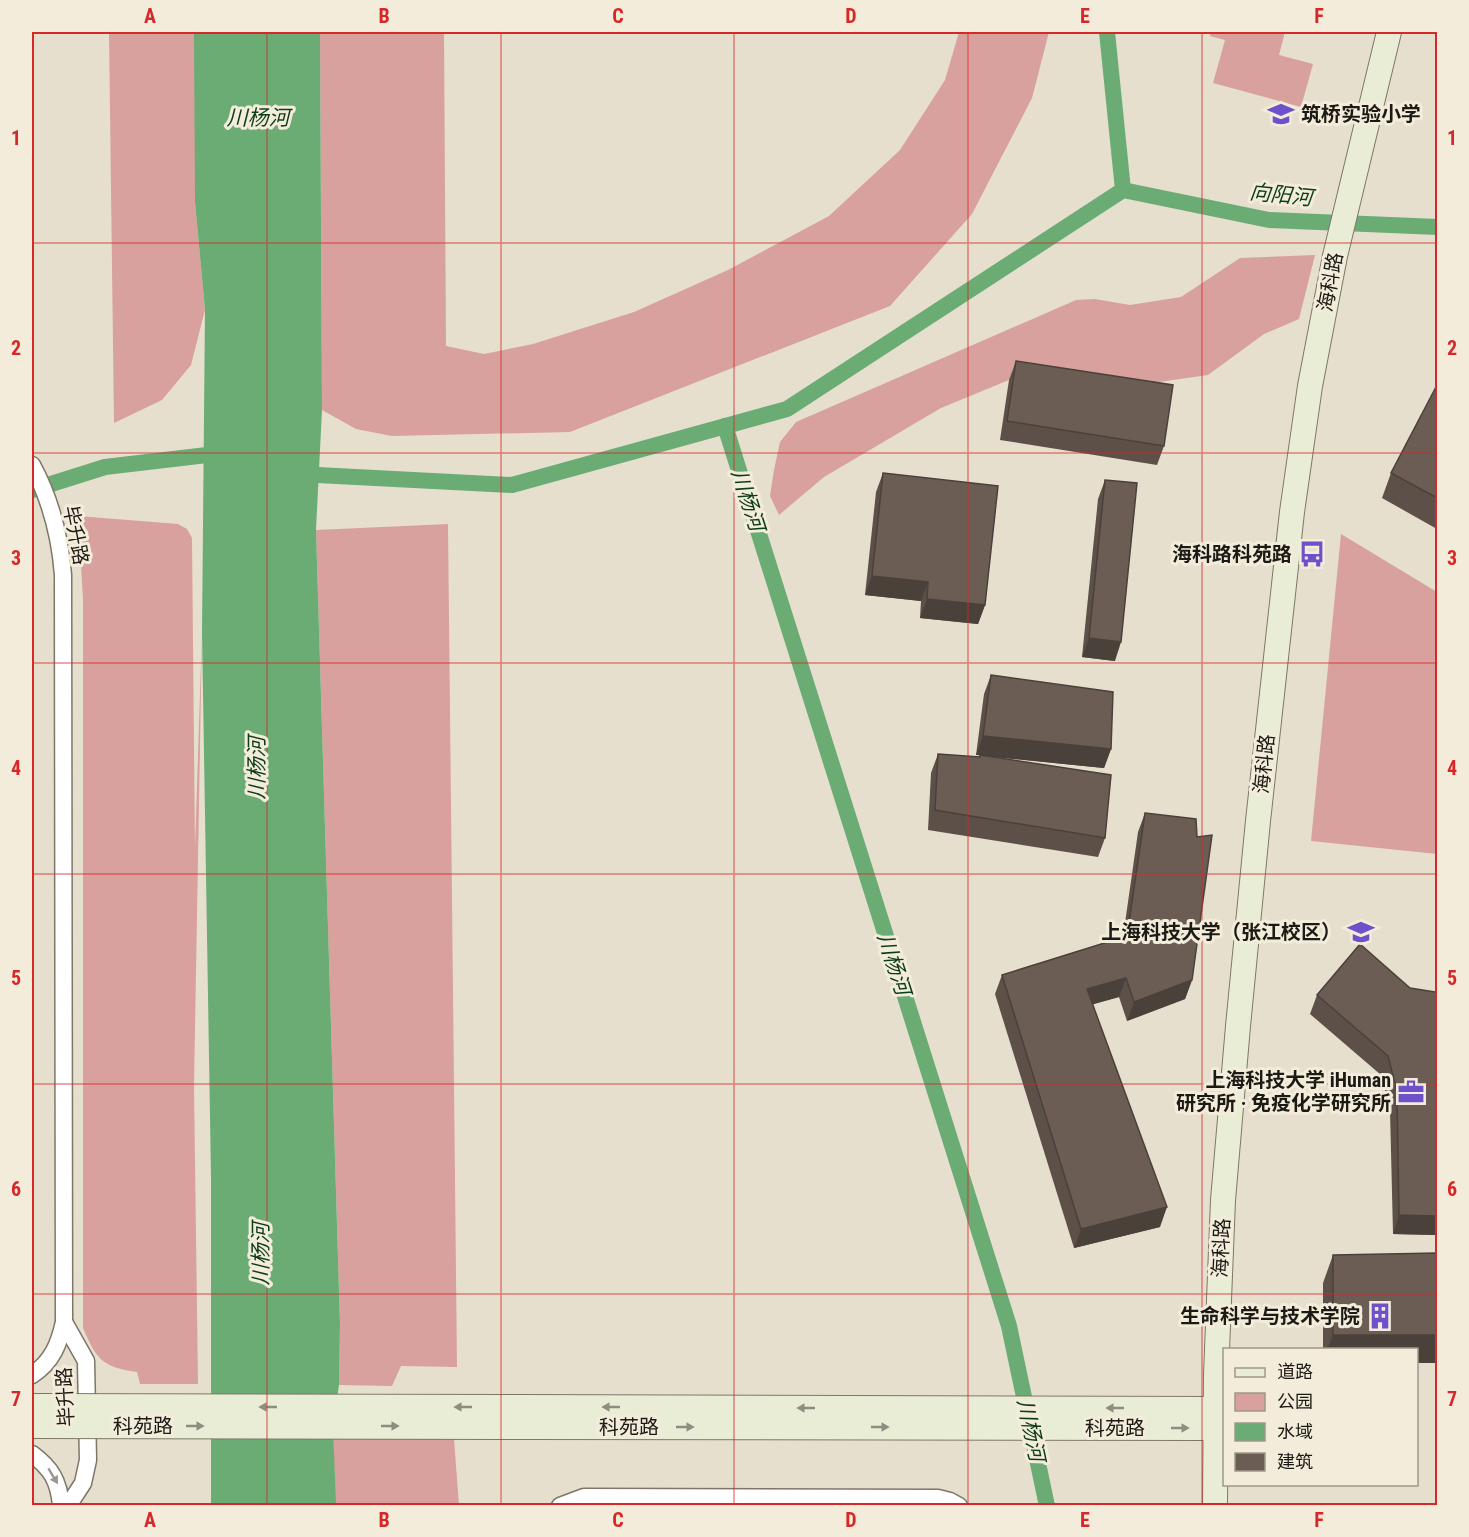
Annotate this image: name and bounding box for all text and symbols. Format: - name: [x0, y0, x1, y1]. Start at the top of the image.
- text: A: [144, 4, 156, 28]
- text: B: [378, 4, 390, 28]
- text: C: [612, 4, 624, 28]
- text: D: [845, 4, 857, 28]
- text: E: [1080, 4, 1090, 28]
- text: F: [1314, 4, 1324, 28]
- school or university icon: 筑桥实验小学: [1266, 99, 1296, 129]
- place label: 筑桥实验小学: [1301, 102, 1421, 126]
- water label: 川杨河: [227, 106, 293, 130]
- text: 1: [11, 126, 21, 150]
- text: 1: [1447, 126, 1457, 150]
- water label: 向阳河: [1248, 180, 1318, 211]
- street label: 海科路: [1312, 250, 1348, 314]
- text: 2: [11, 336, 21, 360]
- text: 2: [1447, 336, 1457, 360]
- water label: 川杨河: [727, 466, 770, 537]
- street label: 毕升路: [58, 503, 94, 567]
- bus stop icon: 海科路科苑路: [1297, 539, 1327, 569]
- place label: 海科路科苑路: [1172, 542, 1292, 566]
- text: 3: [11, 546, 21, 570]
- text: 3: [1447, 546, 1457, 570]
- water label: 川杨河: [245, 733, 269, 800]
- street label: 海科路: [1249, 733, 1279, 795]
- text: 4: [11, 756, 21, 780]
- text: 4: [1447, 756, 1457, 780]
- school or university icon: 上海科技大学（张江校区）: [1346, 917, 1376, 947]
- place label: 上海科技大学（张江校区）: [1101, 920, 1341, 944]
- water label: 川杨河: [873, 930, 916, 1001]
- text: 5: [11, 966, 21, 990]
- text: 5: [1447, 966, 1457, 990]
- place label: 上海科技大学 iHuman 研究所 · 免疫化学研究所: [1176, 1068, 1391, 1115]
- office icon: 上海科技大学 iHuman 研究所 · 免疫化学研究所: [1396, 1077, 1426, 1107]
- text: 6: [11, 1177, 21, 1201]
- text: 6: [1447, 1177, 1457, 1201]
- street label: 海科路: [1207, 1217, 1235, 1279]
- water label: 川杨河: [249, 1219, 273, 1286]
- building icon: 生命科学与技术学院: [1365, 1301, 1395, 1331]
- place label: 生命科学与技术学院: [1180, 1304, 1360, 1328]
- legend: [1223, 1348, 1418, 1486]
- text: 道路: [1277, 1361, 1313, 1382]
- street label: 毕升路: [51, 1366, 79, 1428]
- text: 7: [11, 1387, 21, 1411]
- text: 7: [1447, 1387, 1457, 1411]
- text: 公园: [1277, 1391, 1313, 1412]
- water label: 川杨河: [1013, 1397, 1050, 1467]
- one-way arrow: [258, 1402, 277, 1412]
- one-way arrow: [453, 1402, 472, 1412]
- one-way arrow: [601, 1402, 620, 1412]
- one-way arrow: [796, 1403, 815, 1413]
- one-way arrow: [1105, 1403, 1124, 1413]
- street label: 科苑路: [113, 1414, 173, 1438]
- street label: 科苑路: [599, 1415, 659, 1439]
- street label: 科苑路: [1085, 1416, 1145, 1440]
- one-way arrow: [185, 1421, 204, 1431]
- one-way arrow: [380, 1421, 399, 1431]
- text: 水域: [1277, 1421, 1313, 1442]
- one-way arrow: [675, 1422, 694, 1432]
- one-way arrow: [870, 1422, 889, 1432]
- one-way arrow: [1170, 1423, 1189, 1433]
- text: 建筑: [1277, 1451, 1313, 1472]
- one-way arrow: [48, 1468, 58, 1485]
- text: A: [144, 1508, 156, 1532]
- text: B: [378, 1508, 390, 1532]
- text: C: [612, 1508, 624, 1532]
- text: D: [845, 1508, 857, 1532]
- text: E: [1080, 1508, 1090, 1532]
- text: F: [1314, 1508, 1324, 1532]

